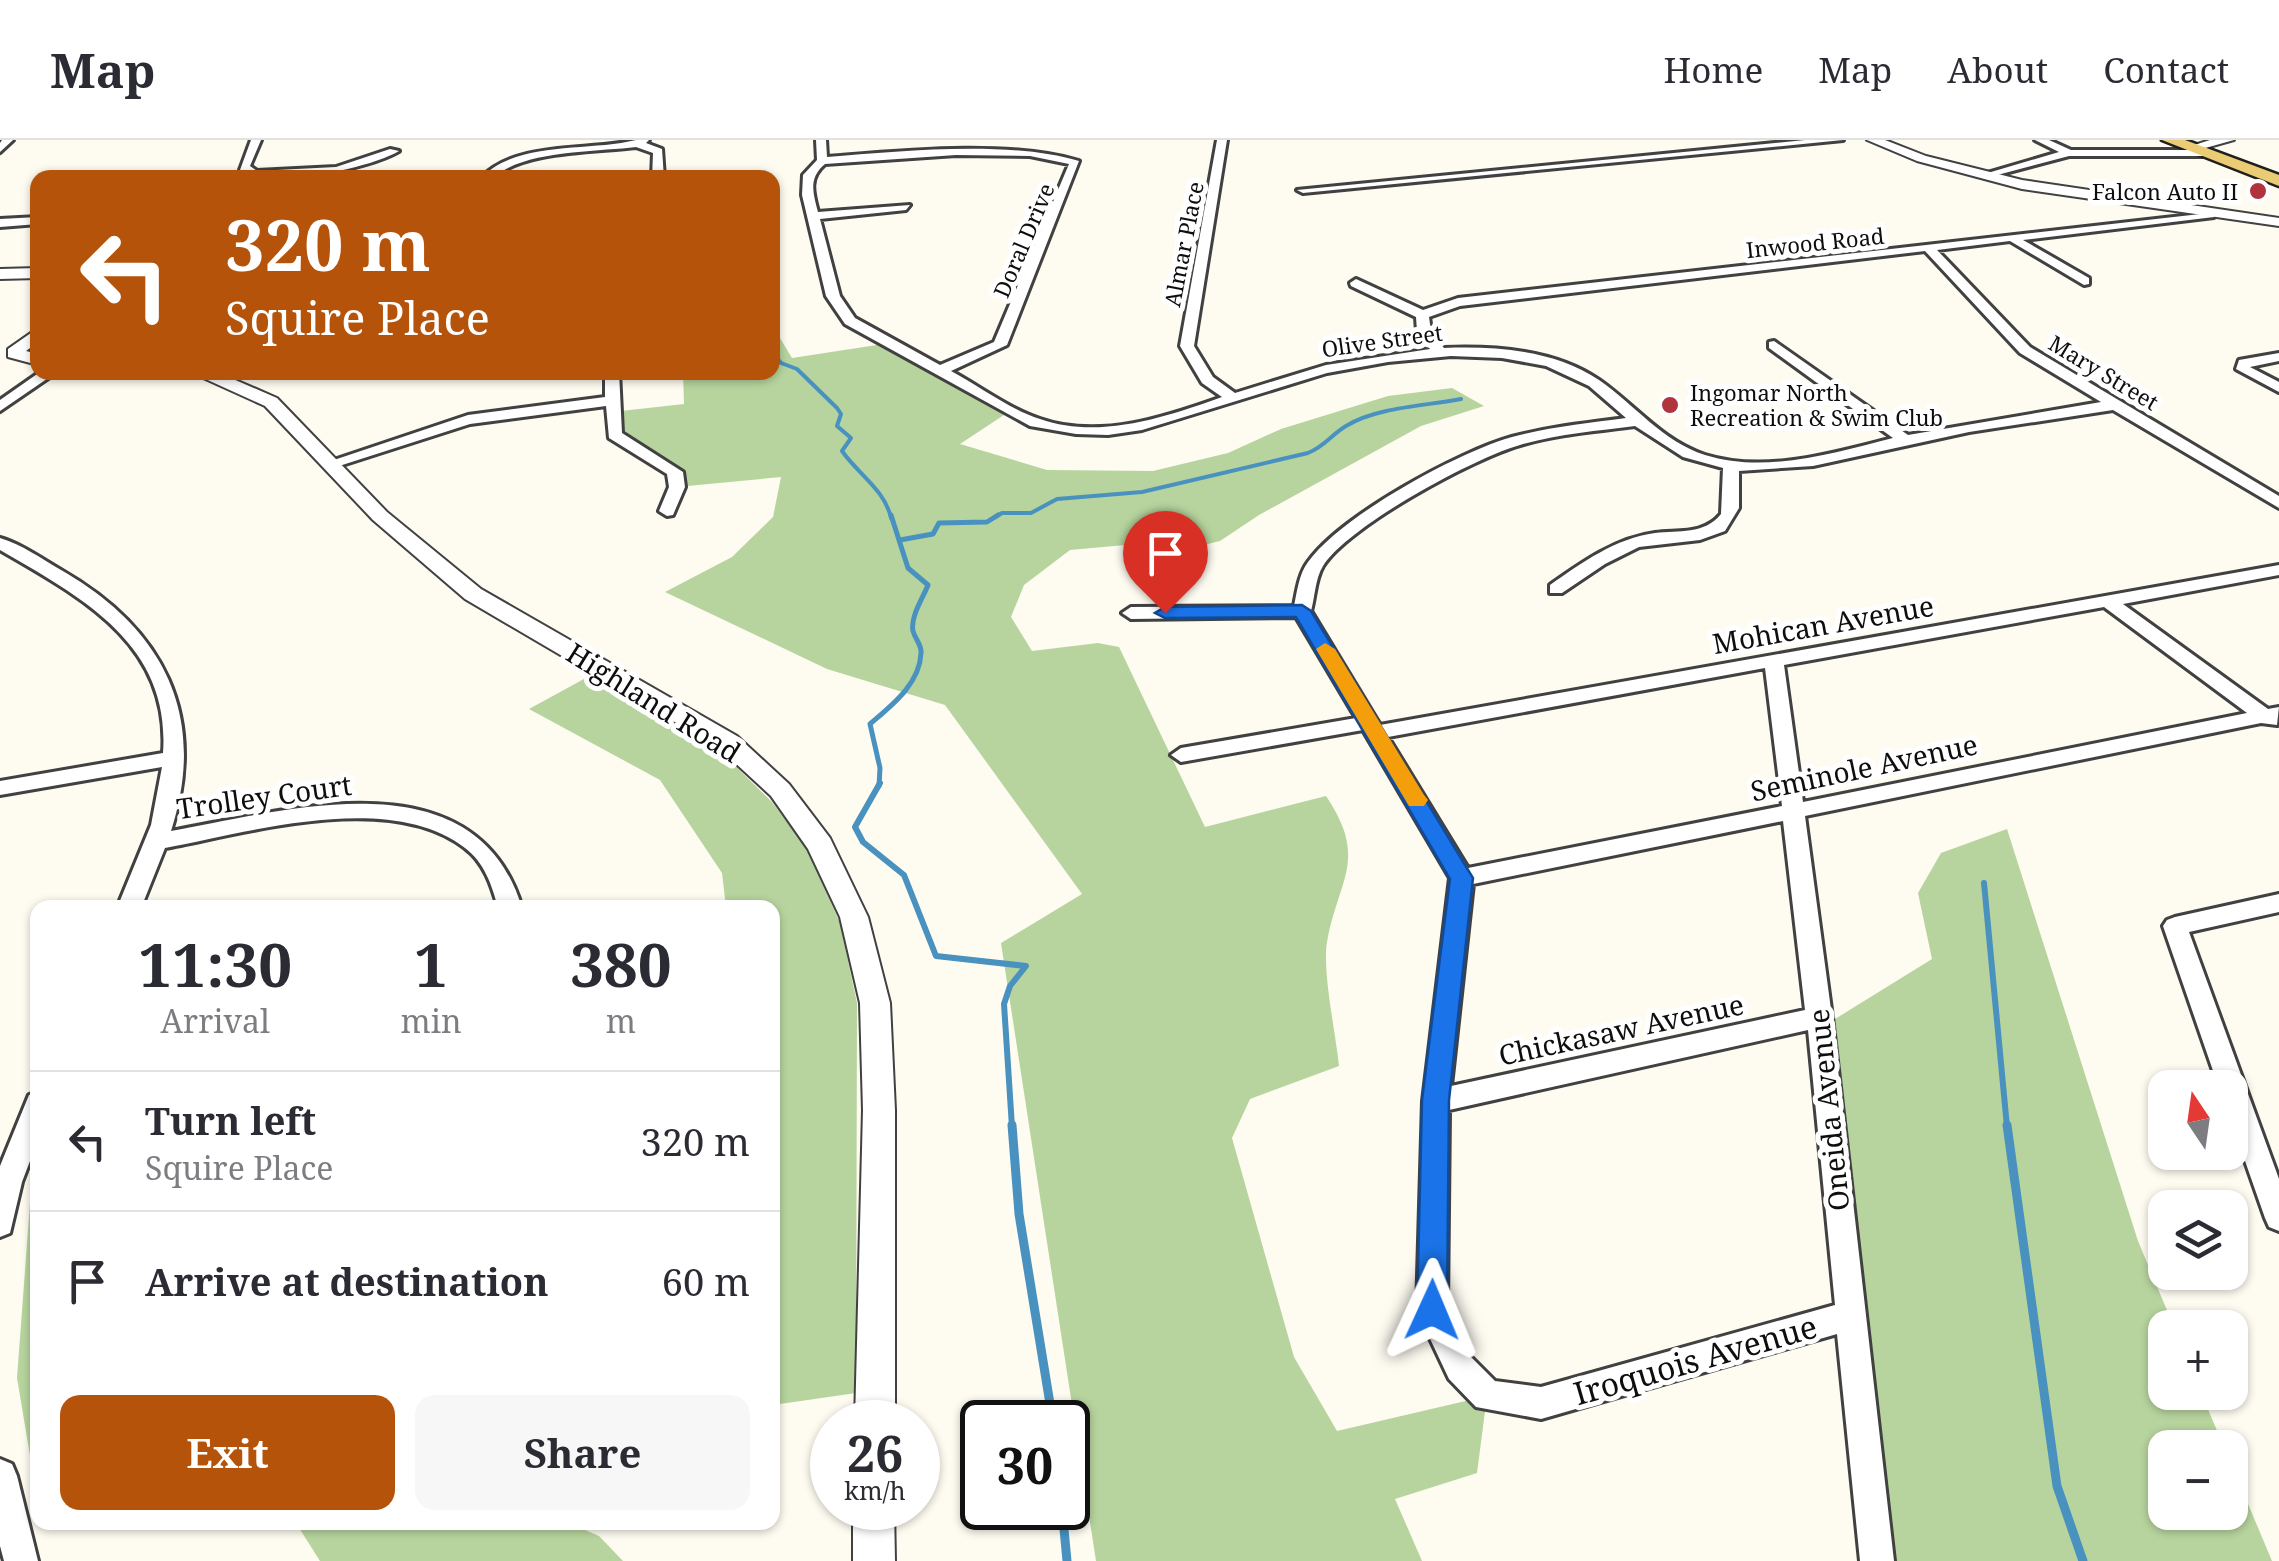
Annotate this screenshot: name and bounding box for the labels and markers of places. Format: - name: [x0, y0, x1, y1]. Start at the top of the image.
- place label: Falcon Auto II: [2092, 176, 2238, 206]
- marker: Falcon Auto II: [2247, 180, 2269, 202]
- place label: Ingomar North Recreation & Swim Club: [1690, 377, 1943, 432]
- marker: Ingomar North Recreation & Swim Club: [1659, 394, 1681, 416]
- pin: [1123, 511, 1208, 614]

